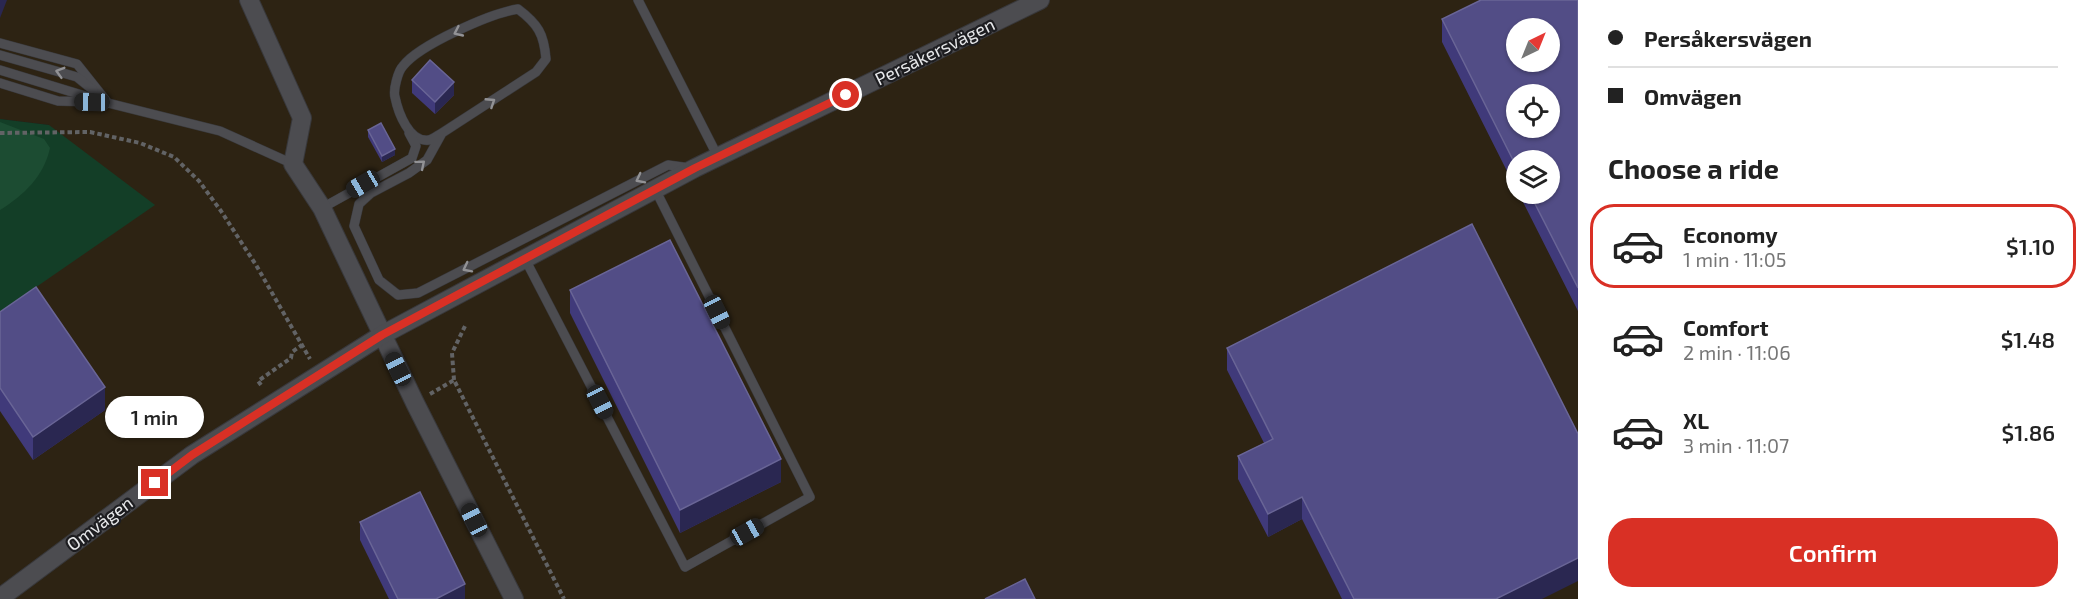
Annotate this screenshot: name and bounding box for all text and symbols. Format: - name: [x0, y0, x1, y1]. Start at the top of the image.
- street label: Persåkersvägen: [871, 13, 998, 90]
- north arrow: [1506, 18, 1560, 72]
- map controls: [1506, 18, 1560, 204]
- one-way arrow: [454, 24, 465, 36]
- text: Persåkersvägen: [1644, 25, 1812, 51]
- one-way arrow: [55, 67, 66, 79]
- route start: [832, 81, 859, 108]
- text: Omvägen: [1644, 83, 1742, 109]
- button: locate: [1506, 84, 1560, 138]
- car: [74, 93, 110, 111]
- one-way arrow: [485, 97, 495, 109]
- button: layers: [1506, 150, 1560, 204]
- text: Choose a ride: [1608, 152, 1779, 184]
- one-way arrow: [414, 160, 425, 171]
- car: [343, 167, 383, 201]
- one-way arrow: [636, 172, 647, 183]
- icon: car: [1611, 219, 1665, 273]
- text: Economy: [1683, 221, 1778, 247]
- text: $1.10: [2006, 233, 2055, 259]
- text: 1 min · 11:05: [1683, 247, 1787, 271]
- one-way arrow: [463, 261, 473, 272]
- car: [701, 292, 733, 332]
- icon: car: [1611, 312, 1665, 366]
- text: Comfort: [1683, 314, 1768, 340]
- text: $1.48: [2001, 326, 2055, 352]
- text: 2 min · 11:06: [1683, 340, 1791, 364]
- car: [382, 349, 414, 389]
- car: [584, 382, 616, 422]
- callout: 1 min: [106, 396, 204, 438]
- text: 1 min: [131, 405, 178, 429]
- icon: car: [1611, 405, 1665, 459]
- text: XL: [1683, 407, 1709, 433]
- text: $1.86: [2002, 419, 2055, 445]
- text: 3 min · 11:07: [1683, 433, 1789, 457]
- route end: [141, 469, 168, 496]
- street label: Omvägen: [62, 491, 137, 555]
- car: [458, 500, 490, 540]
- car: [727, 515, 767, 549]
- button: Confirm: [1608, 518, 2058, 587]

